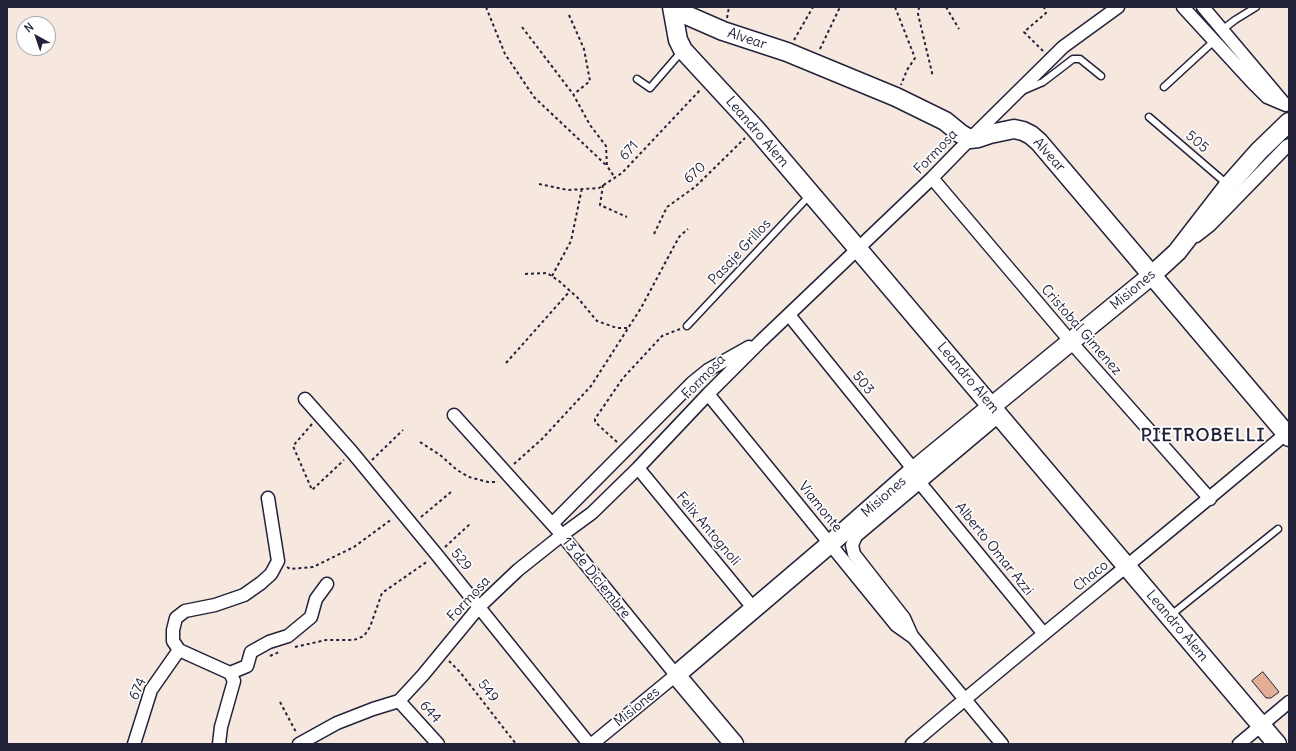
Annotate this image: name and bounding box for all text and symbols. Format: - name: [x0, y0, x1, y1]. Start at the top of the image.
- north arrow: [16, 16, 56, 56]
- text: N: [22, 20, 36, 35]
- street label: Alvear: [725, 25, 769, 53]
- street label: Leandro Alem: [722, 93, 792, 171]
- street label: Formosa: [911, 126, 961, 178]
- street label: 505: [1182, 127, 1212, 157]
- street label: Alvear: [1029, 134, 1069, 176]
- street label: 671: [616, 138, 642, 164]
- street label: 670: [680, 159, 710, 187]
- street label: Pasaje Grillos: [705, 216, 775, 288]
- street label: Misiones: [1107, 266, 1159, 314]
- street label: Cristobal Gimenez: [1037, 281, 1125, 379]
- street label: Leandro Alem: [933, 339, 1003, 417]
- street label: Formosa: [679, 351, 729, 403]
- street label: 503: [849, 368, 877, 398]
- district label: PIETROBELLI: [1141, 425, 1265, 447]
- street label: Misiones: [858, 473, 910, 521]
- street label: Viamonte: [795, 478, 845, 536]
- street label: Felix Antognoli: [672, 489, 744, 569]
- street label: Alberto Omar Azzi: [951, 499, 1037, 599]
- street label: 13 de Diciembre: [558, 534, 634, 622]
- street label: 529: [447, 545, 475, 575]
- street label: Chaco: [1070, 557, 1112, 595]
- street label: Formosa: [444, 573, 494, 625]
- street label: Leandro Alem: [1142, 587, 1212, 665]
- street label: 674: [126, 675, 150, 703]
- street label: 549: [474, 676, 502, 706]
- street label: Misiones: [611, 684, 663, 730]
- street label: 644: [416, 697, 444, 727]

